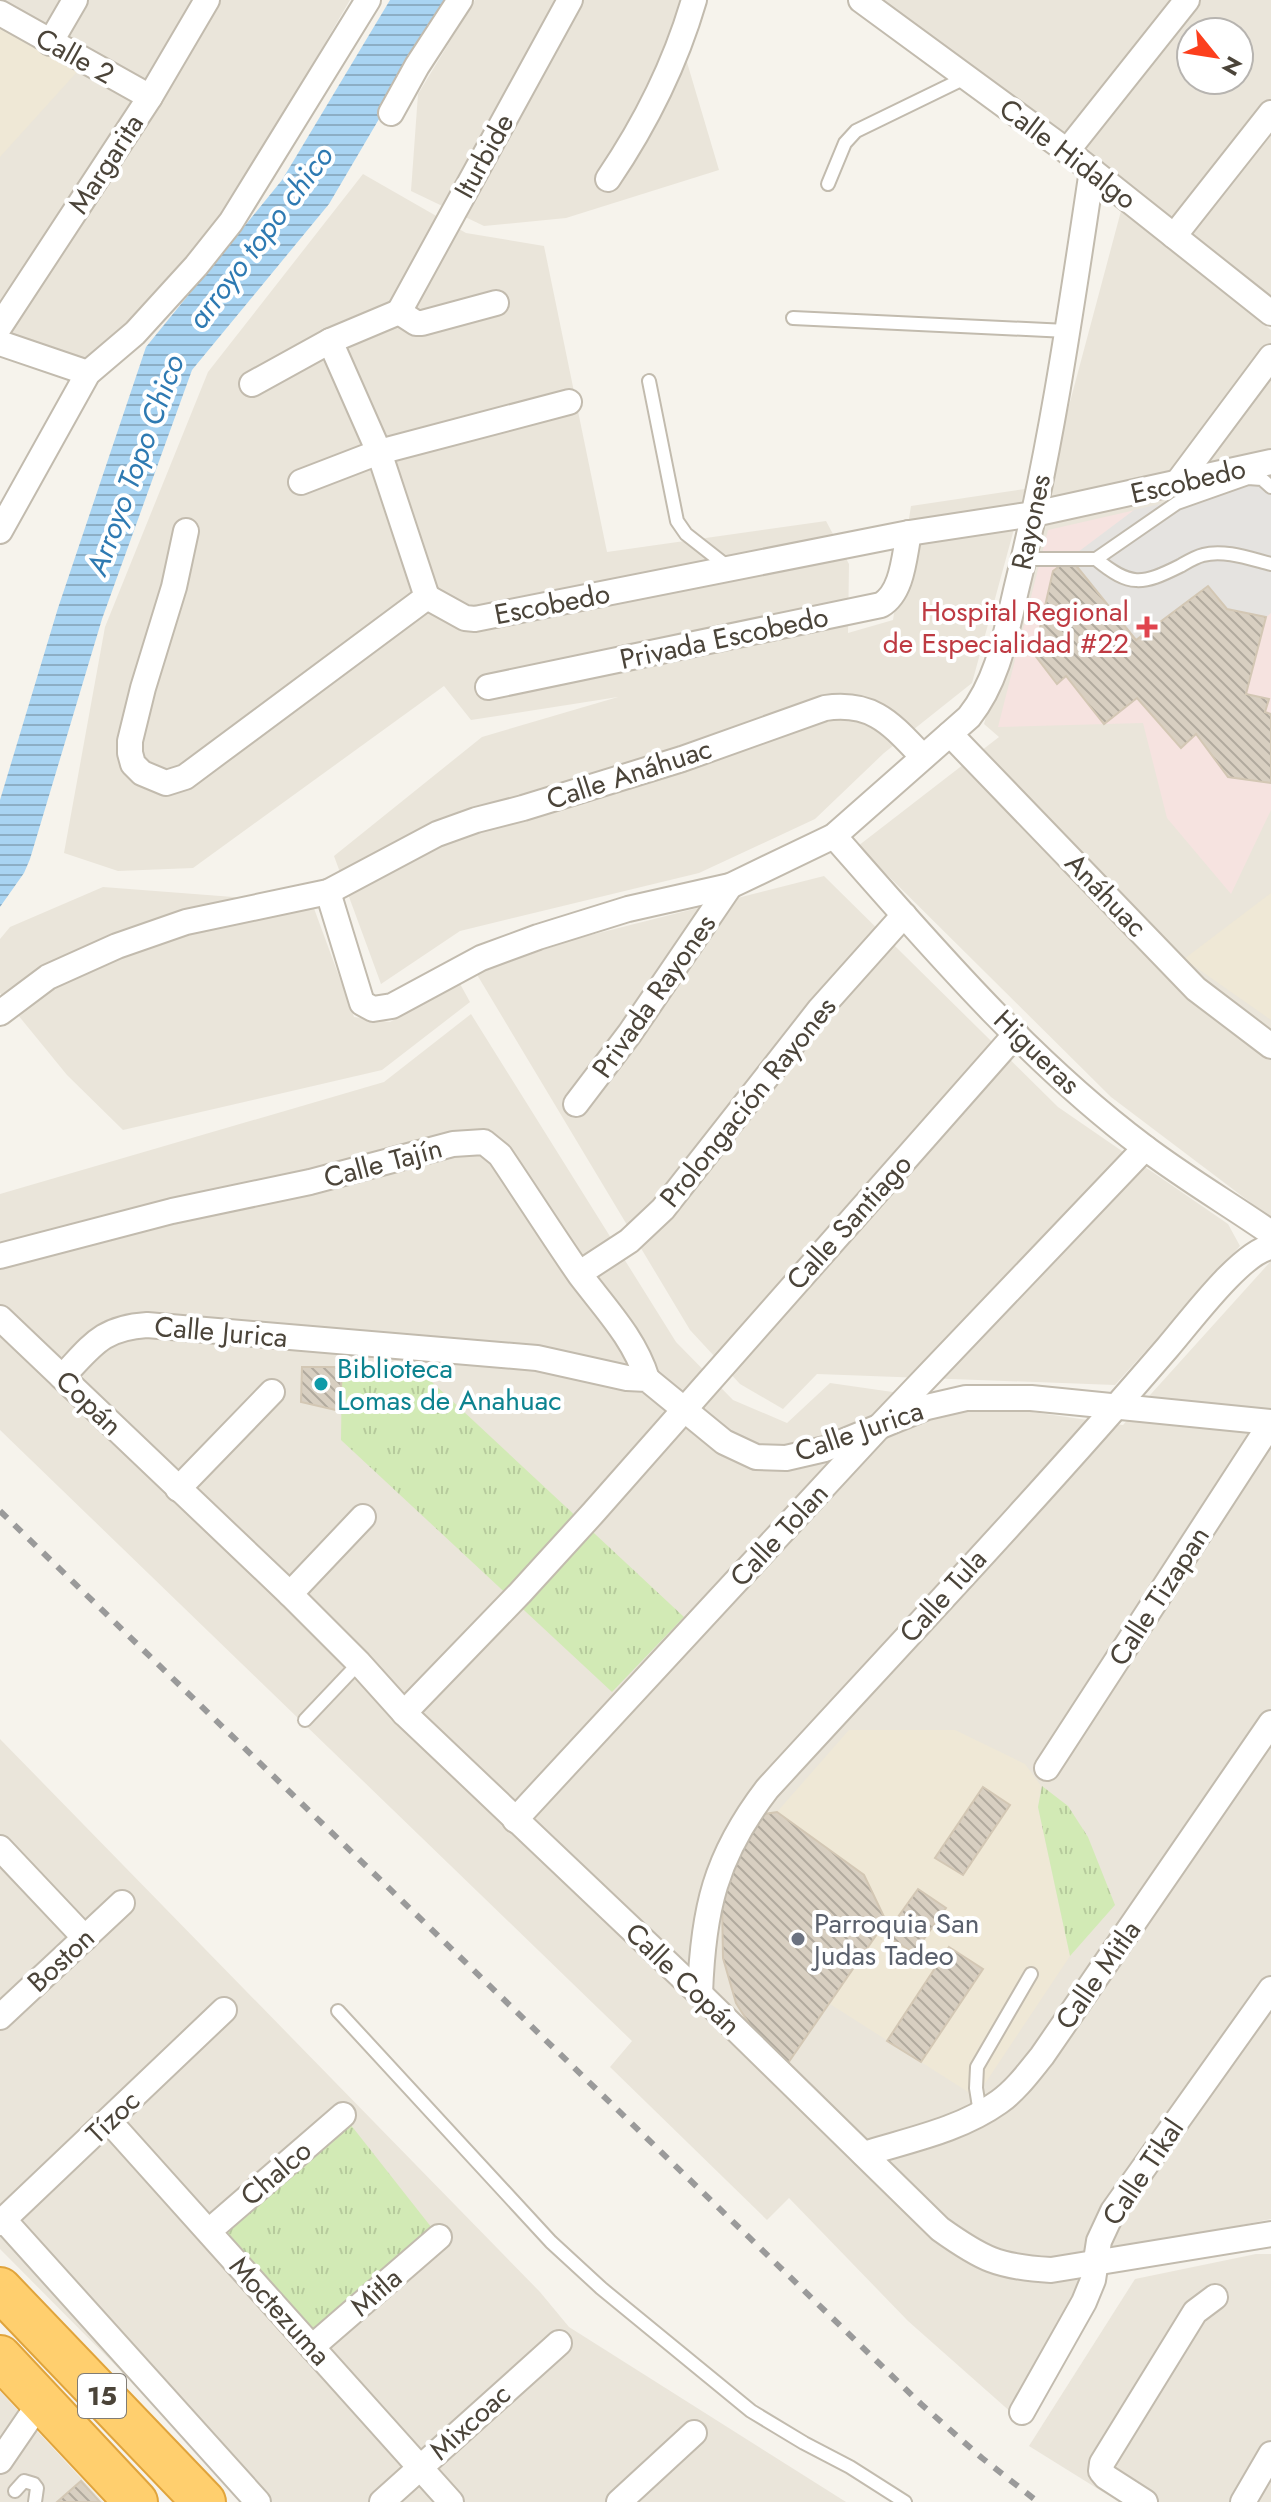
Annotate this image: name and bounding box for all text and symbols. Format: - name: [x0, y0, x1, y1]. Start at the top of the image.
- north arrow: [1175, 16, 1255, 96]
- street label: Calle 2: [28, 18, 122, 94]
- text: N: [1214, 50, 1251, 82]
- street label: Calle Hidalgo: [991, 89, 1145, 219]
- street label: Margarita: [58, 106, 154, 222]
- street label: Iturbide: [444, 106, 524, 206]
- water label: arroyo topo chico: [177, 136, 343, 338]
- water label: Arroyo Topo Chico: [75, 349, 195, 582]
- street label: Escobedo: [1126, 448, 1250, 514]
- street label: Rayones: [1001, 470, 1061, 574]
- street label: Escobedo: [491, 573, 613, 635]
- place label: Hospital Regional de Especialidad #22: [883, 591, 1129, 664]
- street label: Privada Escobedo: [616, 596, 832, 680]
- marker: Hospital Regional de Especialidad #22: [1136, 616, 1158, 638]
- street label: Calle Anáhuac: [541, 728, 717, 820]
- street label: Anáhuac: [1055, 844, 1157, 946]
- street label: Privada Rayones: [582, 906, 726, 1086]
- street label: Prolongación Rayones: [650, 988, 846, 1216]
- street label: Higueras: [984, 1000, 1090, 1104]
- street label: Calle Tajín: [319, 1128, 447, 1198]
- street label: Calle Santiago: [777, 1145, 921, 1299]
- street label: Calle Jurica: [153, 1306, 289, 1358]
- place label: Biblioteca Lomas de Anahuac: [337, 1348, 562, 1421]
- street label: Copán: [46, 1361, 132, 1445]
- marker: Biblioteca Lomas de Anahuac: [312, 1375, 330, 1393]
- street label: Calle Jurica: [789, 1390, 929, 1472]
- street label: Calle Tolan: [720, 1474, 838, 1596]
- street label: Calle Tizapan: [1098, 1518, 1220, 1674]
- street label: Calle Tula: [890, 1540, 996, 1652]
- place label: Parroquia San Judas Tadeo: [810, 1903, 979, 1976]
- street label: Calle Mitla: [1045, 1912, 1151, 2038]
- street label: Calle Copán: [616, 1913, 750, 2045]
- street label: Boston: [18, 1918, 104, 2002]
- marker: Parroquia San Judas Tadeo: [789, 1930, 807, 1948]
- street label: Tízoc: [77, 2081, 149, 2153]
- street label: Calle Tikal: [1092, 2110, 1194, 2234]
- street label: Chalco: [231, 2130, 321, 2216]
- street label: Moctezuma: [220, 2247, 340, 2375]
- street label: Mitla: [341, 2258, 411, 2326]
- road number: 15: [78, 2374, 126, 2418]
- street label: Mixcoac: [420, 2374, 520, 2470]

